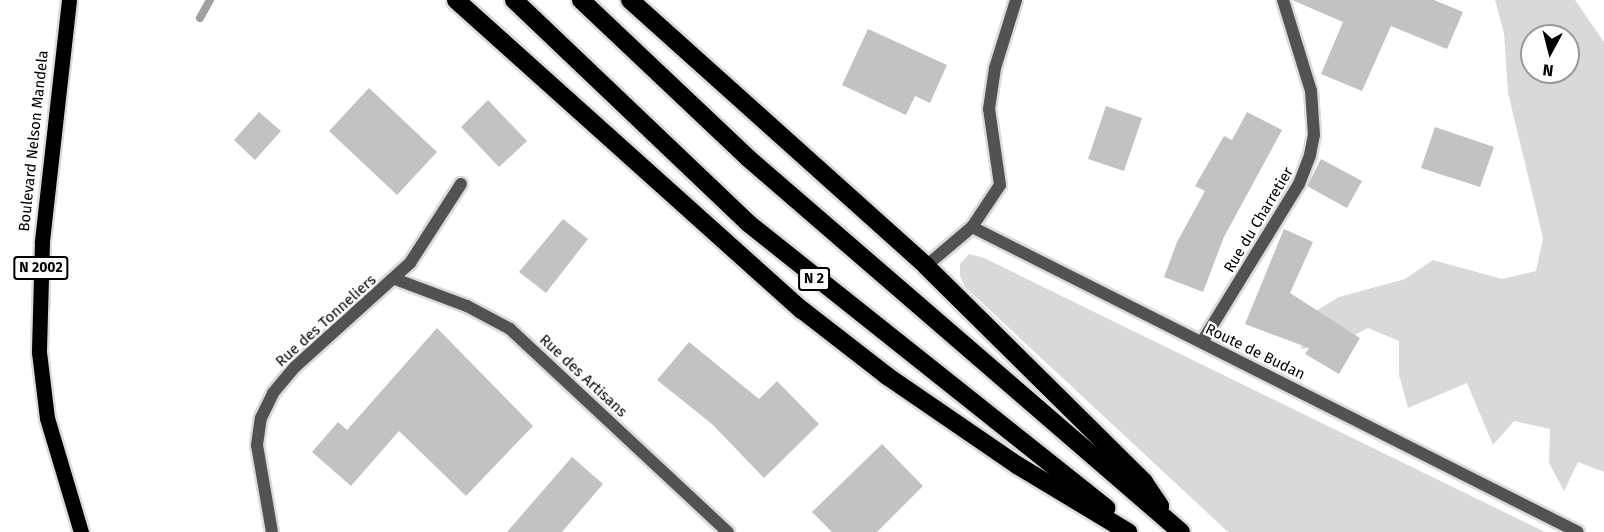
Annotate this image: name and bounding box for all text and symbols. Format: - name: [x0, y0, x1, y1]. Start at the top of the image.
- north arrow: [1520, 24, 1580, 84]
- street label: Boulevard Nelson Mandela: [16, 49, 52, 233]
- text: N: [1542, 60, 1554, 80]
- street label: Rue du Charretier: [1220, 164, 1298, 276]
- road number: N 2002: [12, 257, 70, 279]
- road number: N 2: [798, 268, 830, 290]
- street label: Rue des Tonneliers: [272, 271, 380, 371]
- street label: Route de Budan: [1202, 320, 1308, 384]
- street label: Rue des Artisans: [536, 331, 630, 421]

